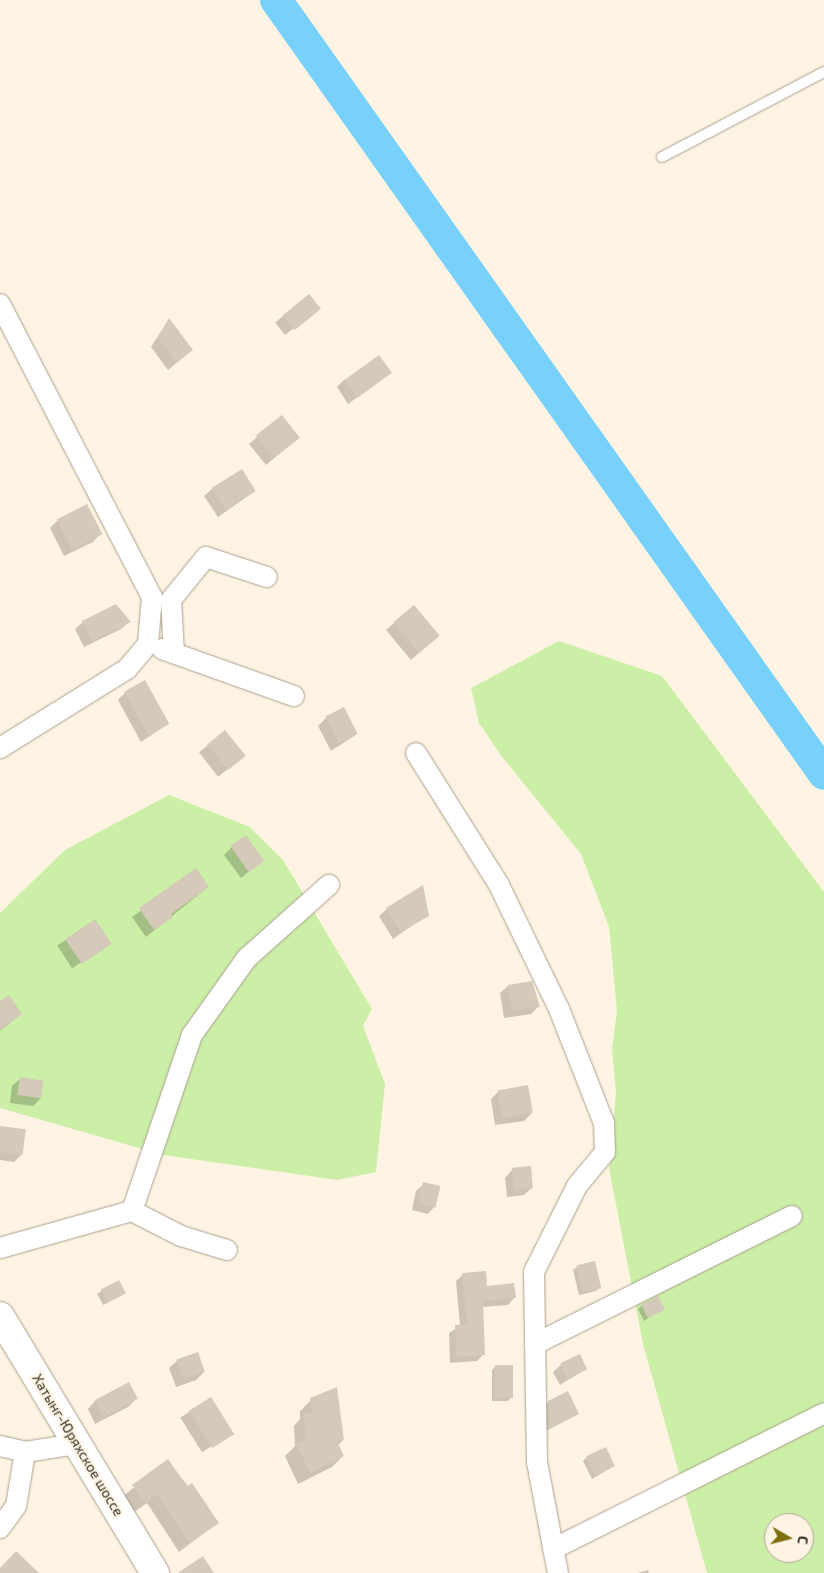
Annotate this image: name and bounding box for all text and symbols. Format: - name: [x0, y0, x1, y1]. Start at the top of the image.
- street label: Хатынг-Юряхское шоссе: [29, 1371, 127, 1519]
- north arrow: [764, 1513, 814, 1563]
- text: С: [794, 1535, 812, 1545]

